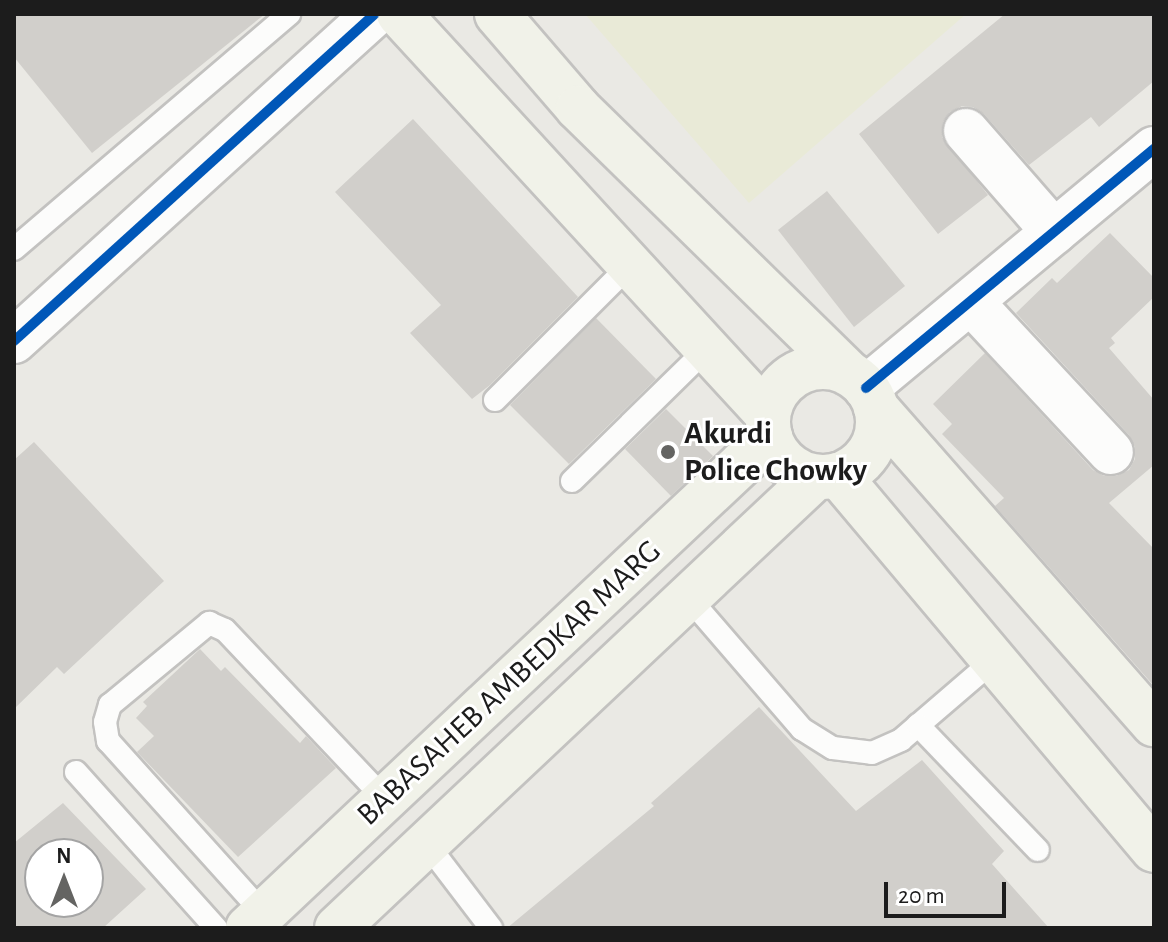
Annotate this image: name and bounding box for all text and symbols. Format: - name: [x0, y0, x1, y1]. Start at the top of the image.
- place label: Akurdi Police Chowky: [684, 415, 867, 490]
- marker: Akurdi Police Chowky: [659, 443, 677, 461]
- street label: BABASAHEB AMBEDKAR MARG: [349, 532, 669, 834]
- north arrow: [24, 838, 104, 918]
- text: N: [56, 845, 72, 867]
- scale bar: [888, 866, 1010, 916]
- text: 20 m: [898, 884, 945, 908]

